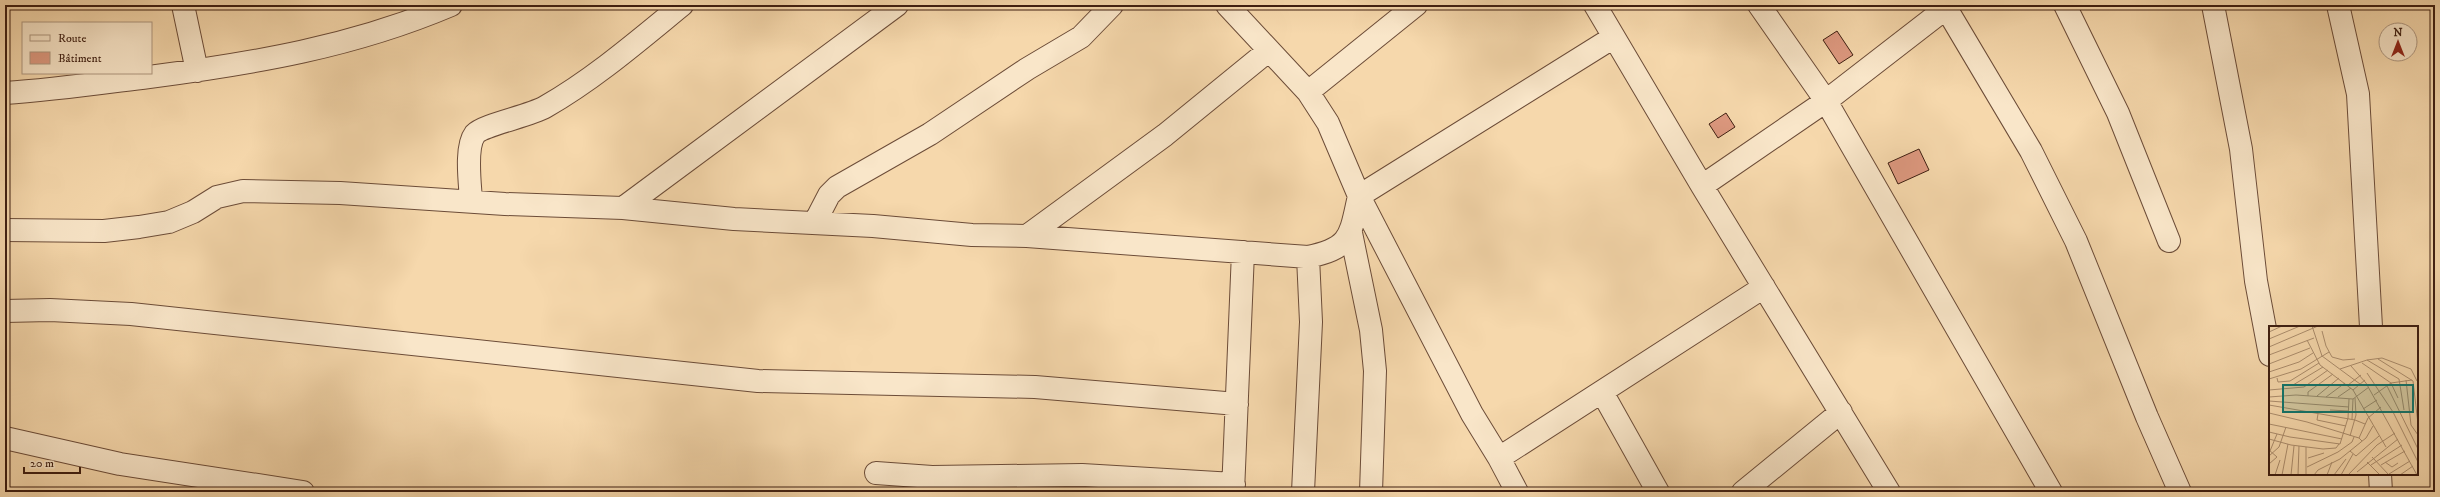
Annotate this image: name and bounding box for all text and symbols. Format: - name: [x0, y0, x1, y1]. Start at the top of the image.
- legend: [22, 22, 152, 74]
- north arrow: [2378, 22, 2418, 62]
- text: N: [2393, 26, 2403, 40]
- text: Route: [58, 31, 86, 46]
- text: Bâtiment: [58, 51, 102, 66]
- inset map: [2269, 326, 2418, 475]
- scale bar: [24, 449, 80, 475]
- text: 20 m: [30, 456, 54, 471]

